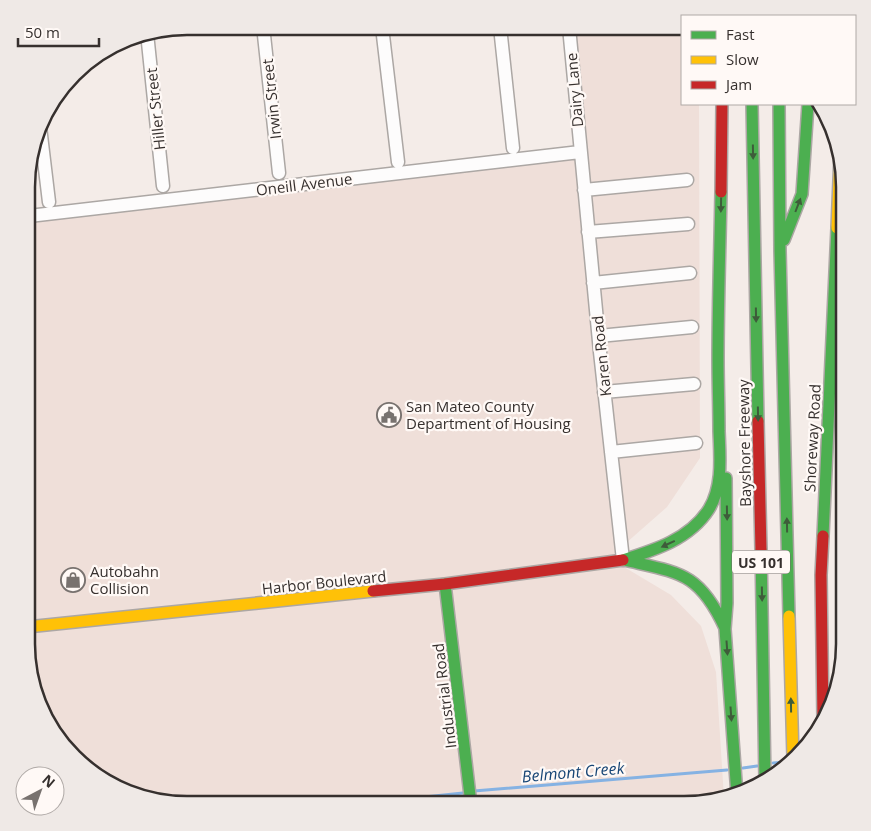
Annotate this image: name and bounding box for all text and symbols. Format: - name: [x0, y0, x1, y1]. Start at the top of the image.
- scale bar: [18, 15, 99, 47]
- legend: [681, 15, 856, 105]
- text: 50 m: [25, 22, 60, 42]
- text: Fast: [726, 24, 755, 44]
- text: Slow: [726, 49, 759, 69]
- street label: Dairy Lane: [561, 52, 587, 128]
- street label: Irwin Street: [257, 58, 285, 140]
- street label: Hiller Street: [141, 67, 169, 151]
- text: Jam: [724, 74, 752, 94]
- one-way arrow: [750, 145, 758, 161]
- street label: Oneill Avenue: [255, 168, 353, 200]
- one-way arrow: [716, 197, 724, 213]
- one-way arrow: [794, 198, 802, 212]
- one-way arrow: [753, 307, 761, 323]
- street label: Karen Road: [587, 315, 615, 397]
- street label: Bayshore Freeway: [733, 379, 755, 507]
- street label: Shoreway Road: [799, 383, 825, 493]
- place label: San Mateo County Department of Housing: [406, 396, 571, 433]
- public building icon: San Mateo County Department of Housing: [376, 402, 402, 428]
- one-way arrow: [754, 406, 762, 422]
- one-way arrow: [723, 505, 731, 521]
- one-way arrow: [783, 517, 791, 533]
- one-way arrow: [661, 541, 675, 549]
- road number: US 101: [732, 550, 790, 574]
- place label: Autobahn Collision: [90, 561, 159, 598]
- street label: Harbor Boulevard: [261, 566, 387, 598]
- shop icon: Autobahn Collision: [60, 567, 86, 593]
- one-way arrow: [758, 586, 766, 602]
- one-way arrow: [723, 640, 731, 656]
- street label: Industrial Road: [428, 642, 460, 750]
- one-way arrow: [787, 697, 795, 713]
- one-way arrow: [728, 706, 736, 722]
- water label: Belmont Creek: [521, 756, 626, 787]
- north arrow: [15, 766, 65, 816]
- text: N: [38, 770, 59, 792]

